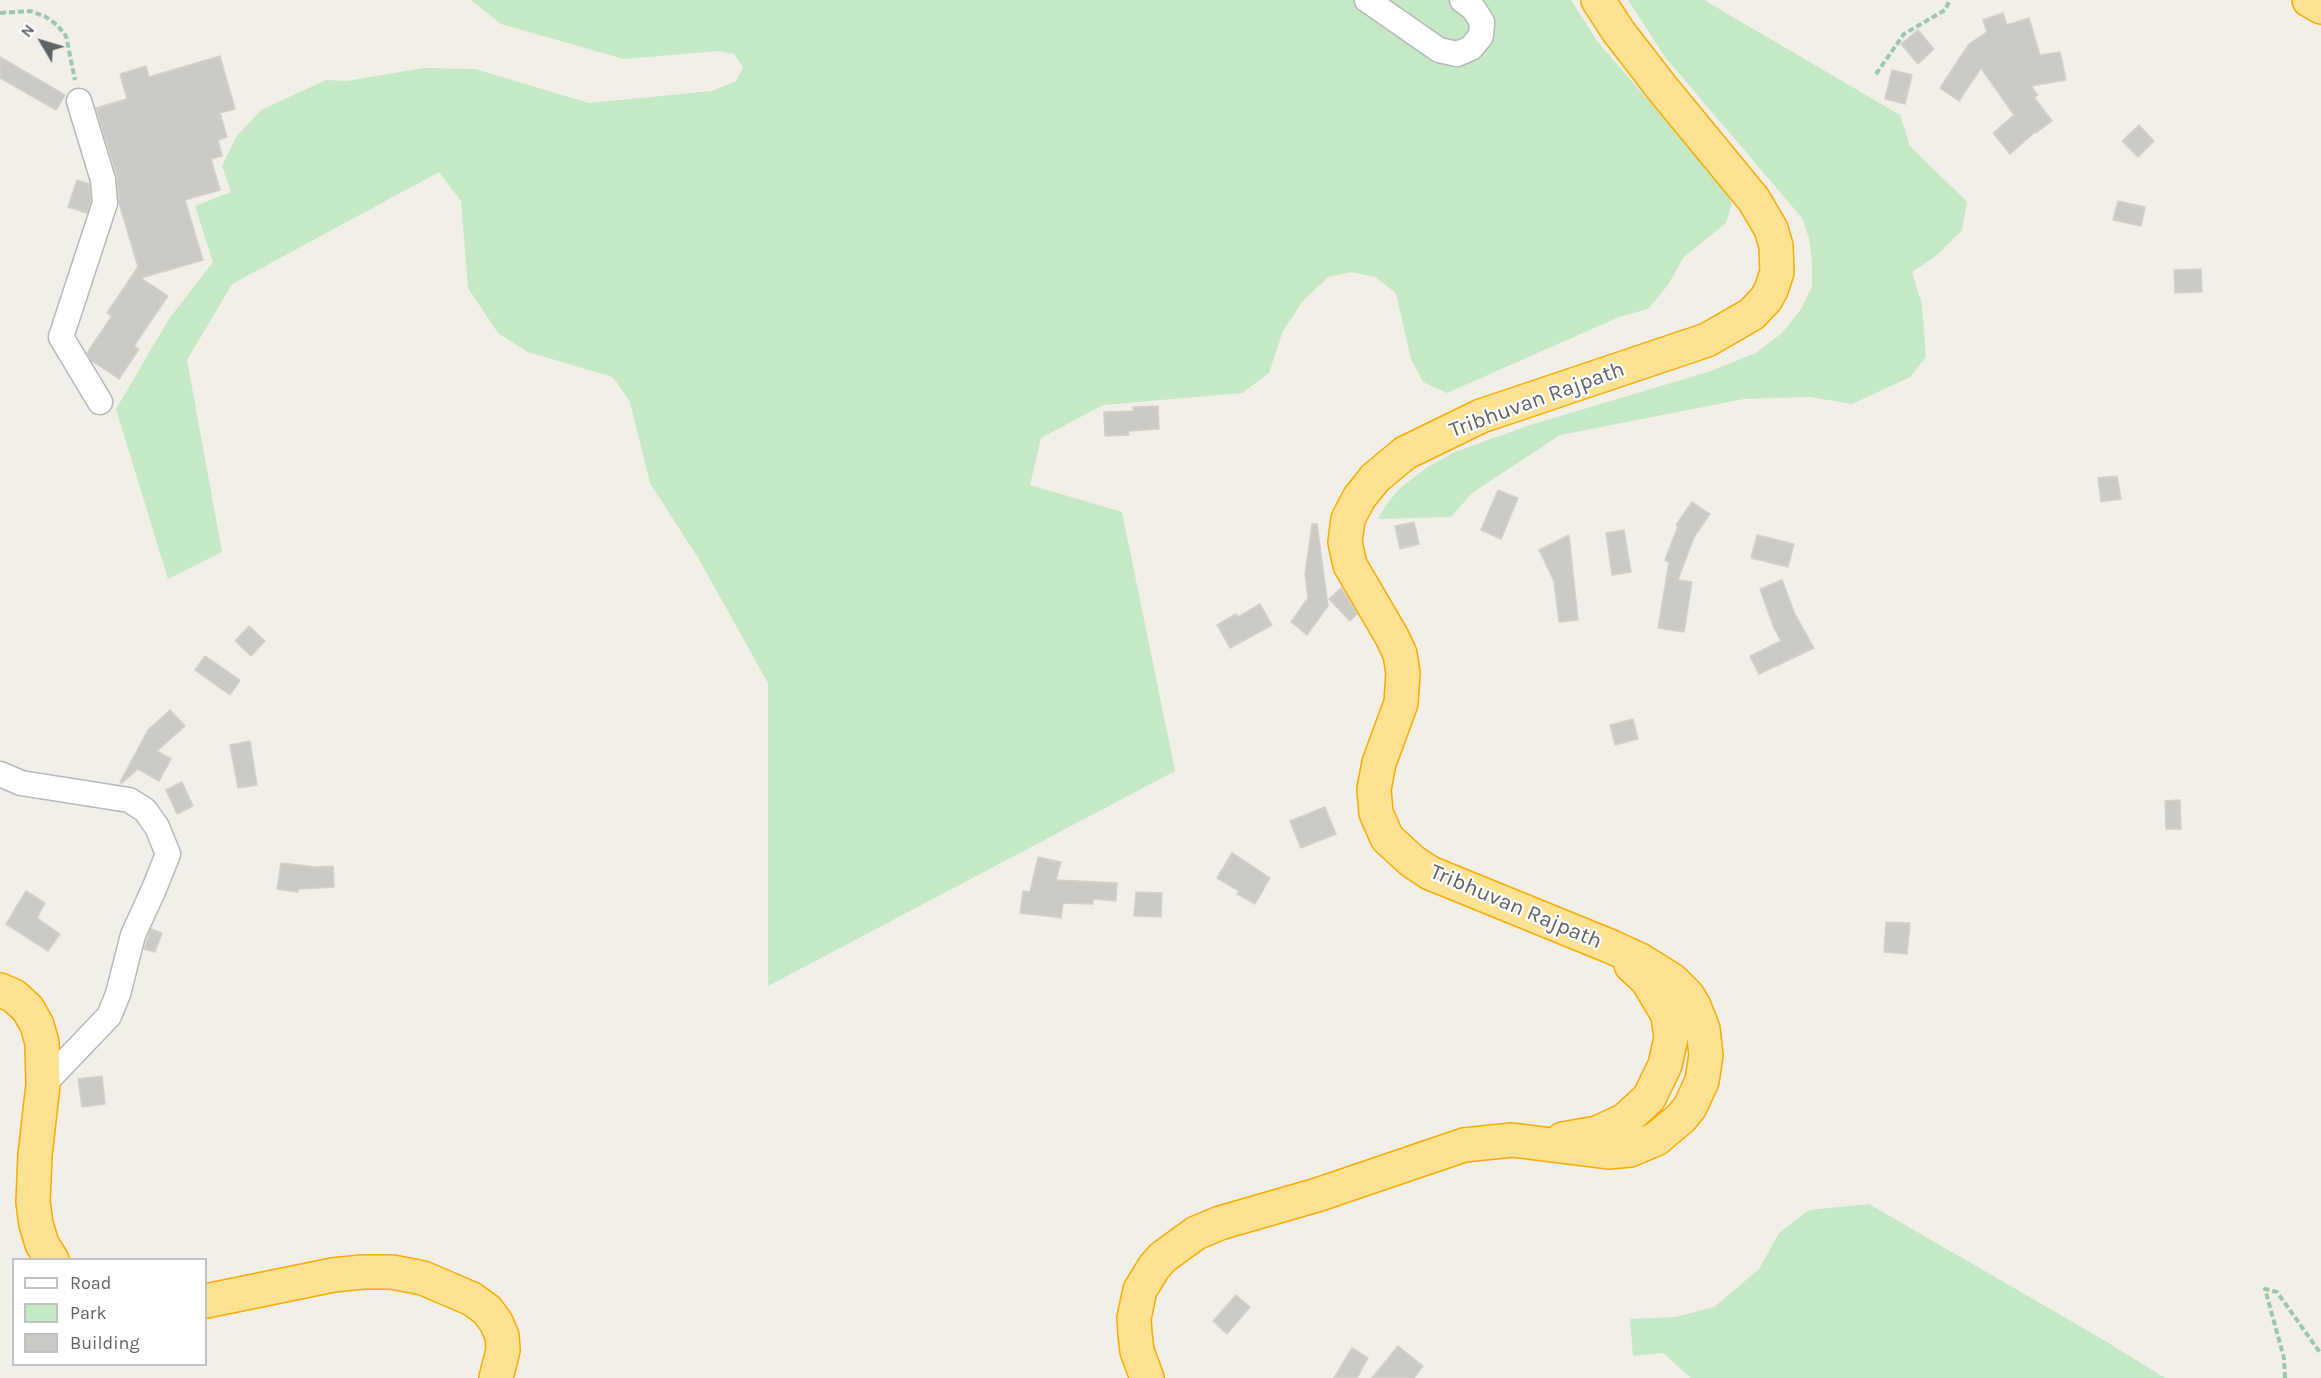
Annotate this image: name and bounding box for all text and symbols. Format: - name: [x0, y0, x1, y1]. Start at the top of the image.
- north arrow: [12, 12, 72, 72]
- text: N: [16, 20, 38, 41]
- street label: Tribhuvan Rajpath: [1446, 356, 1628, 444]
- street label: Tribhuvan Rajpath: [1426, 859, 1606, 955]
- legend: [12, 1258, 207, 1366]
- text: Road: [70, 1272, 111, 1294]
- text: Park: [70, 1302, 107, 1324]
- text: Building: [70, 1332, 140, 1354]

